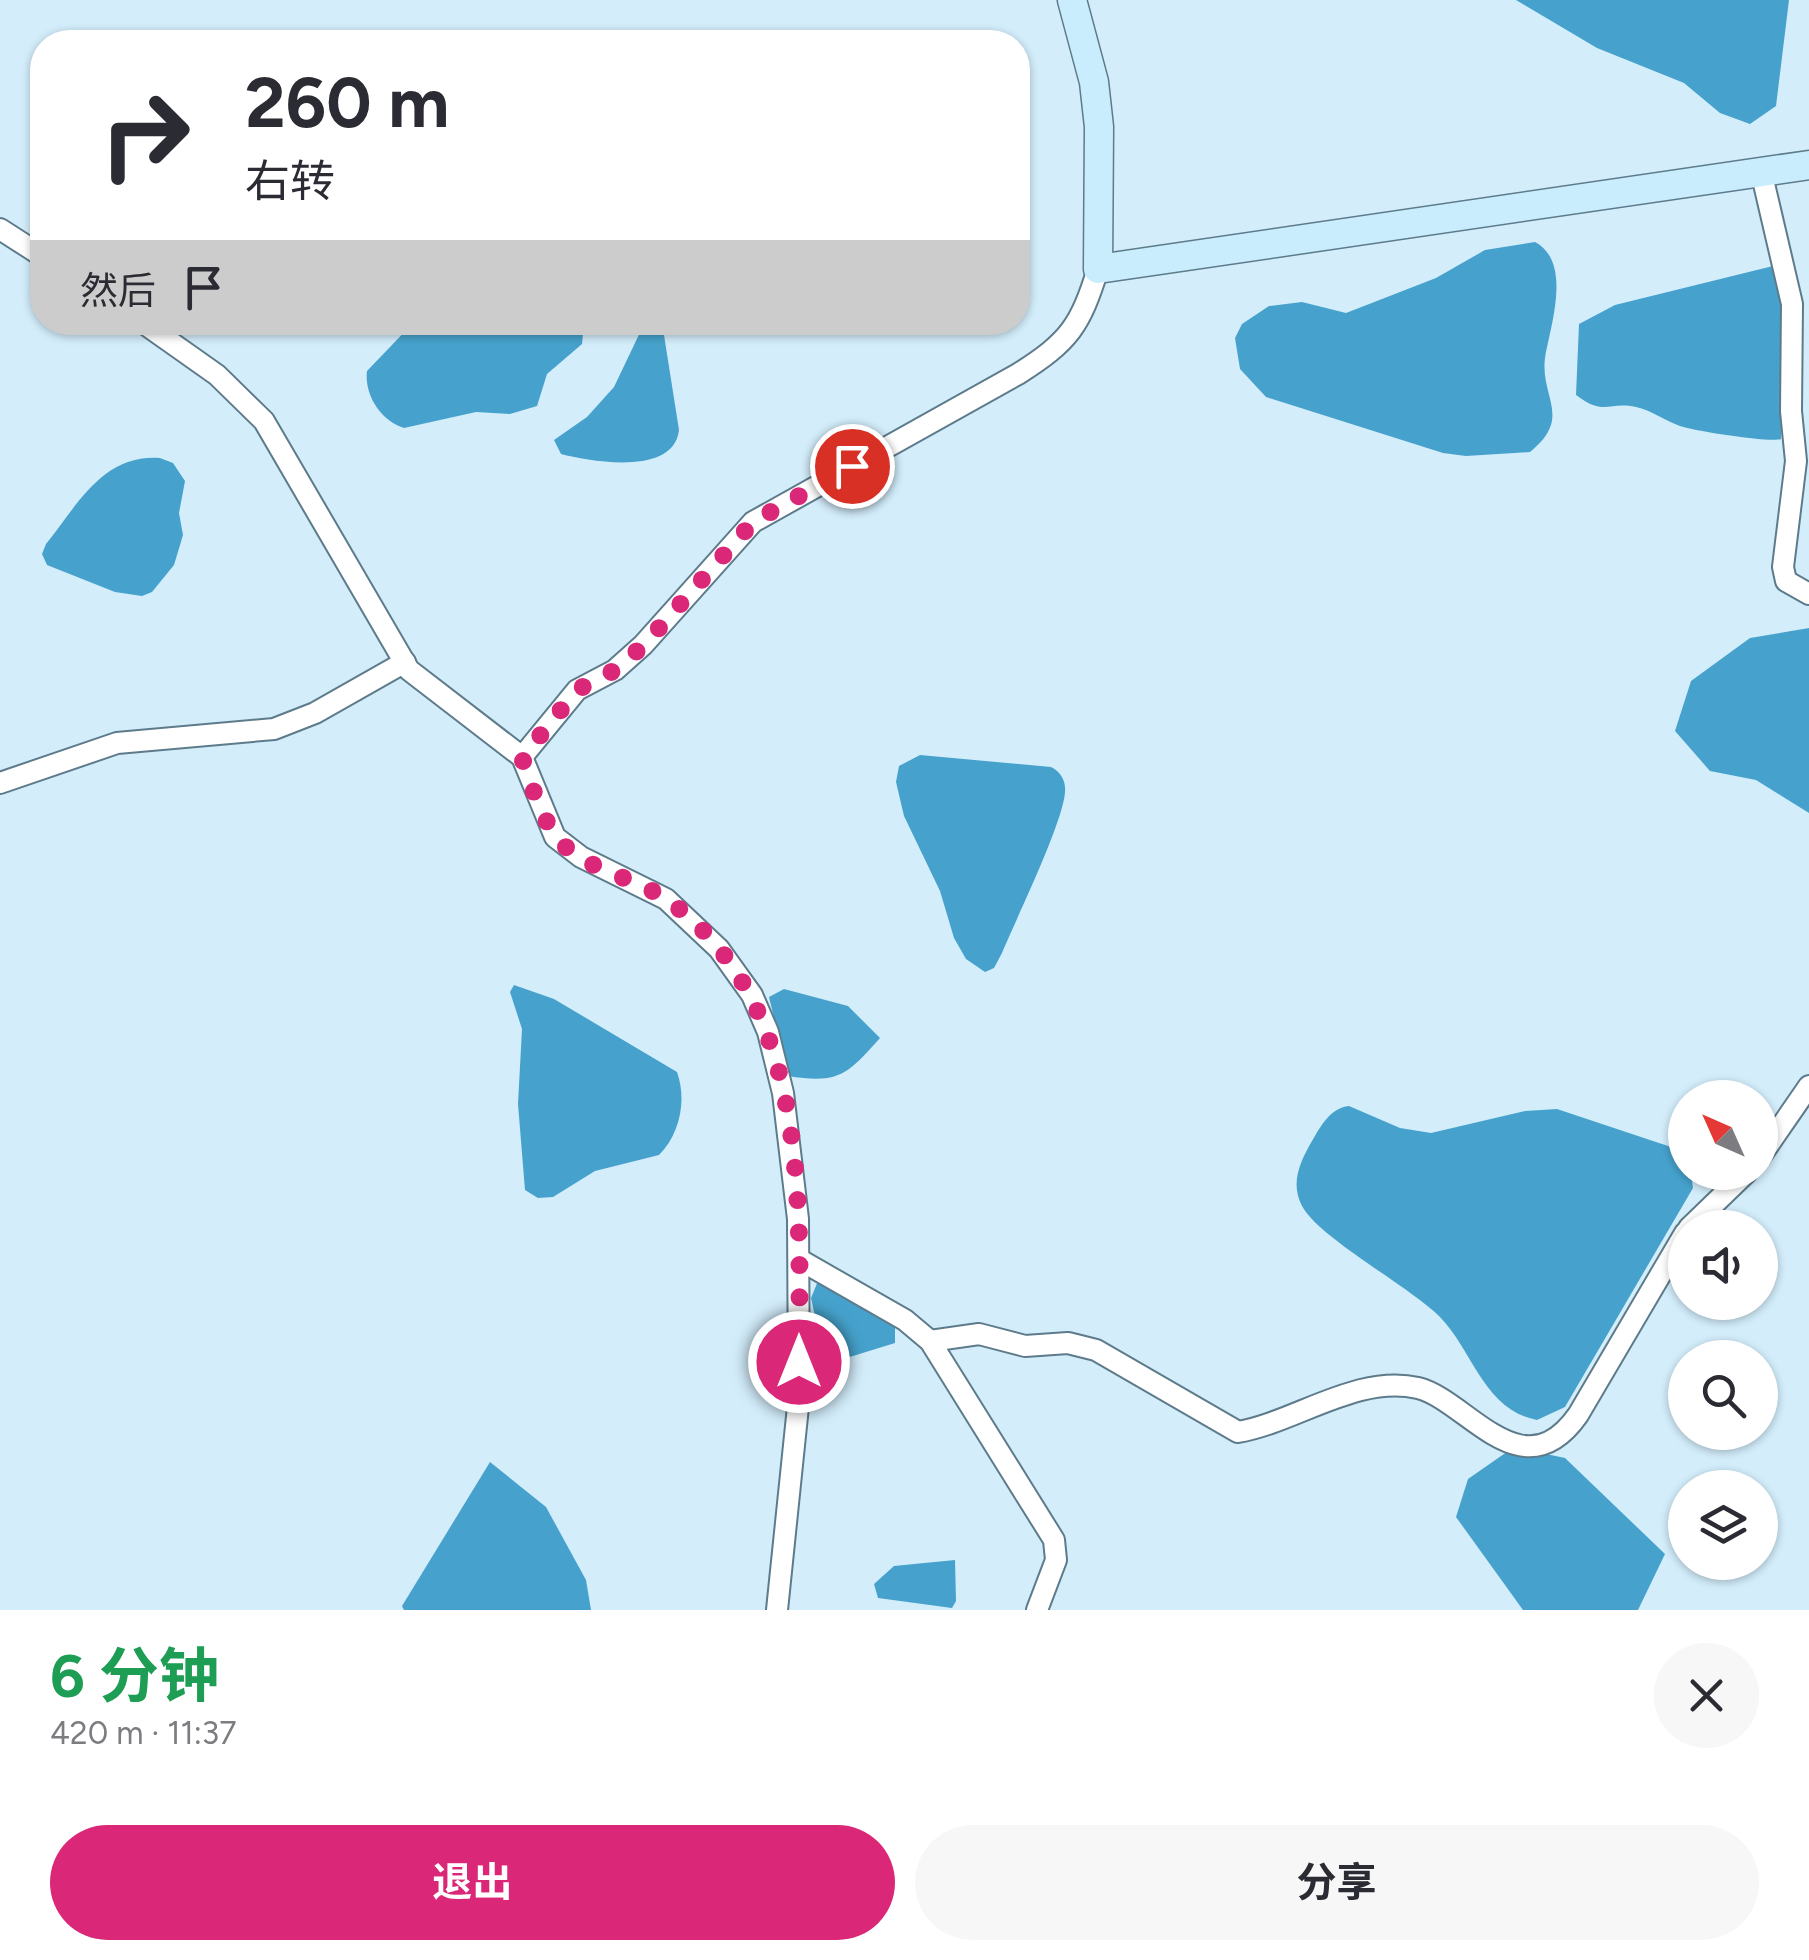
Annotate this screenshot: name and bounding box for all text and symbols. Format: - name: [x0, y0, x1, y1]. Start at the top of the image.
- text: 260 m: [245, 60, 449, 145]
- icon: right: [80, 70, 210, 200]
- text: 右转: [245, 154, 335, 208]
- icon: arrive: [176, 260, 231, 315]
- text: 然后: [80, 268, 156, 314]
- pin: [810, 424, 895, 509]
- icon: arrive: [825, 439, 880, 494]
- north arrow: [1668, 1080, 1778, 1190]
- map controls: [1668, 1080, 1778, 1580]
- button: sound: [1668, 1210, 1778, 1320]
- position arrow: [747, 1310, 851, 1414]
- button: search: [1668, 1340, 1778, 1450]
- button: layers: [1668, 1470, 1778, 1580]
- text: 6 分钟: [50, 1640, 219, 1712]
- button: close: [1654, 1643, 1759, 1748]
- text: 420 m · 11:37: [50, 1714, 236, 1752]
- button: 退出: [50, 1825, 895, 1940]
- button: 分享: [915, 1825, 1759, 1940]

